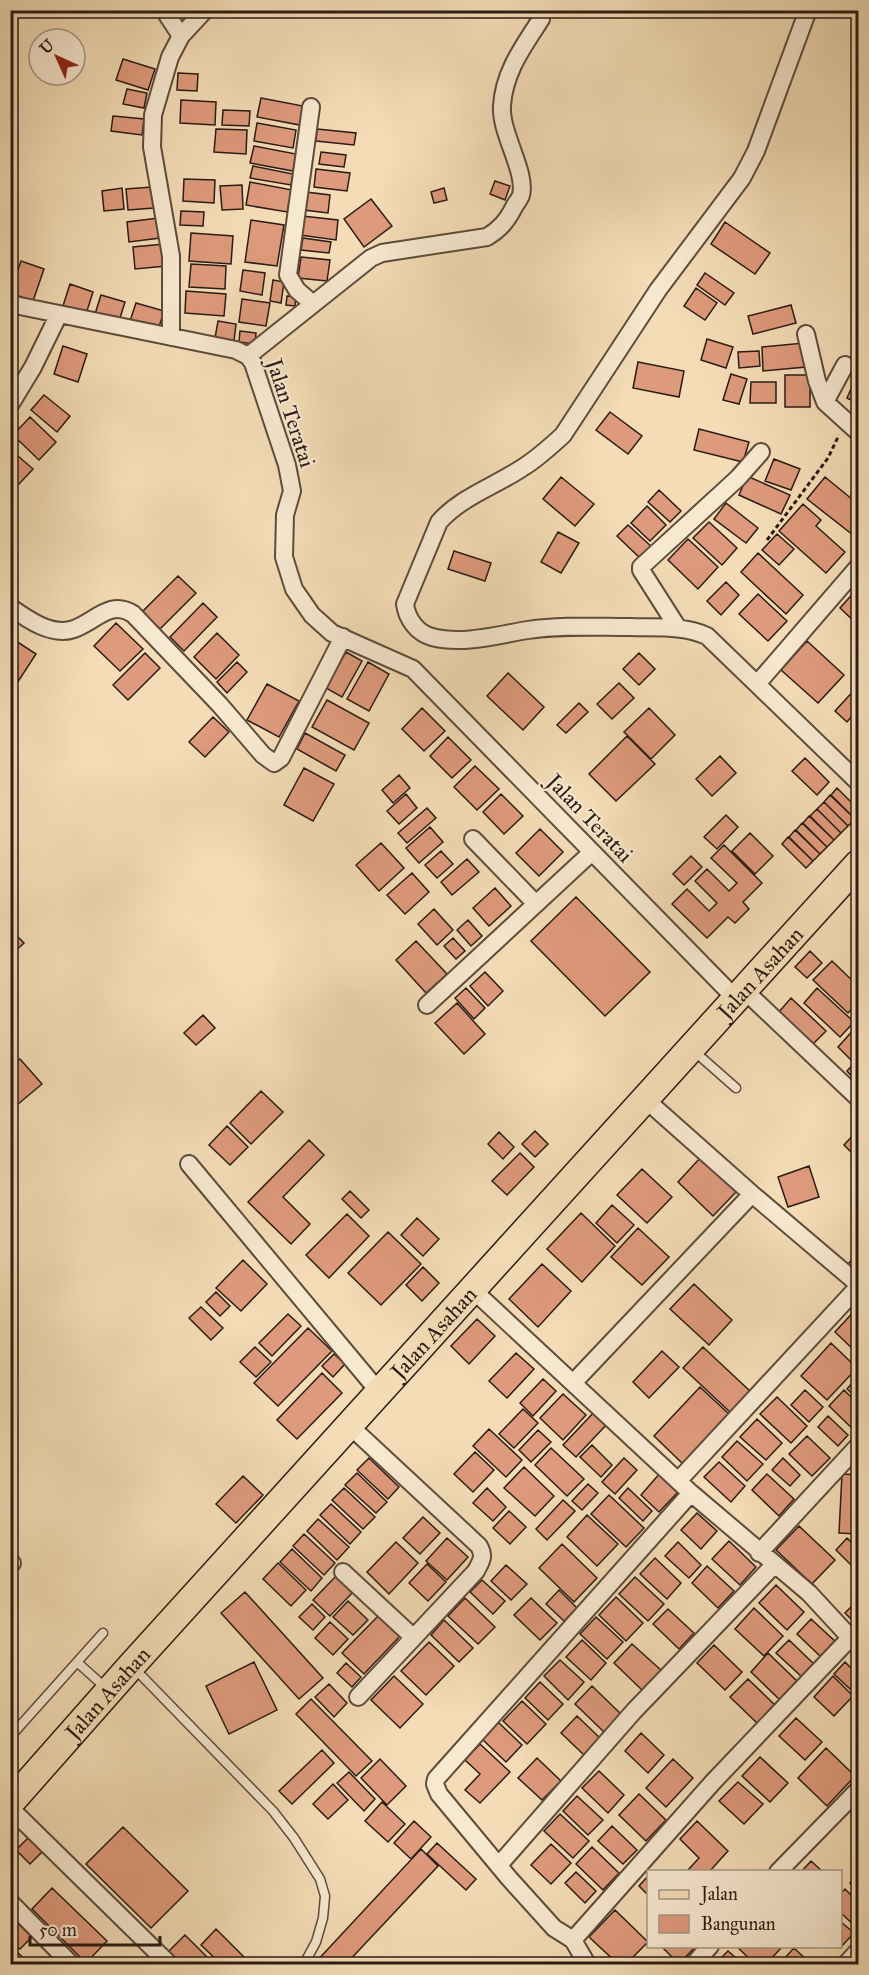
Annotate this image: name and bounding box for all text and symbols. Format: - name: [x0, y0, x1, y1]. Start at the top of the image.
- north arrow: [27, 27, 87, 87]
- text: U: [36, 35, 58, 58]
- street label: Jalan Teratai: [260, 353, 321, 471]
- street label: Jalan Teratai: [540, 767, 639, 868]
- street label: Jalan Asahan: [710, 921, 809, 1026]
- street label: Jalan Asahan: [383, 1281, 482, 1386]
- street label: Jalan Asahan: [58, 1641, 156, 1746]
- legend: [647, 1870, 842, 1948]
- text: Jalan: [699, 1883, 738, 1906]
- scale bar: [30, 1909, 160, 1947]
- text: Bangunan: [701, 1913, 776, 1936]
- text: 50 m: [39, 1919, 77, 1941]

